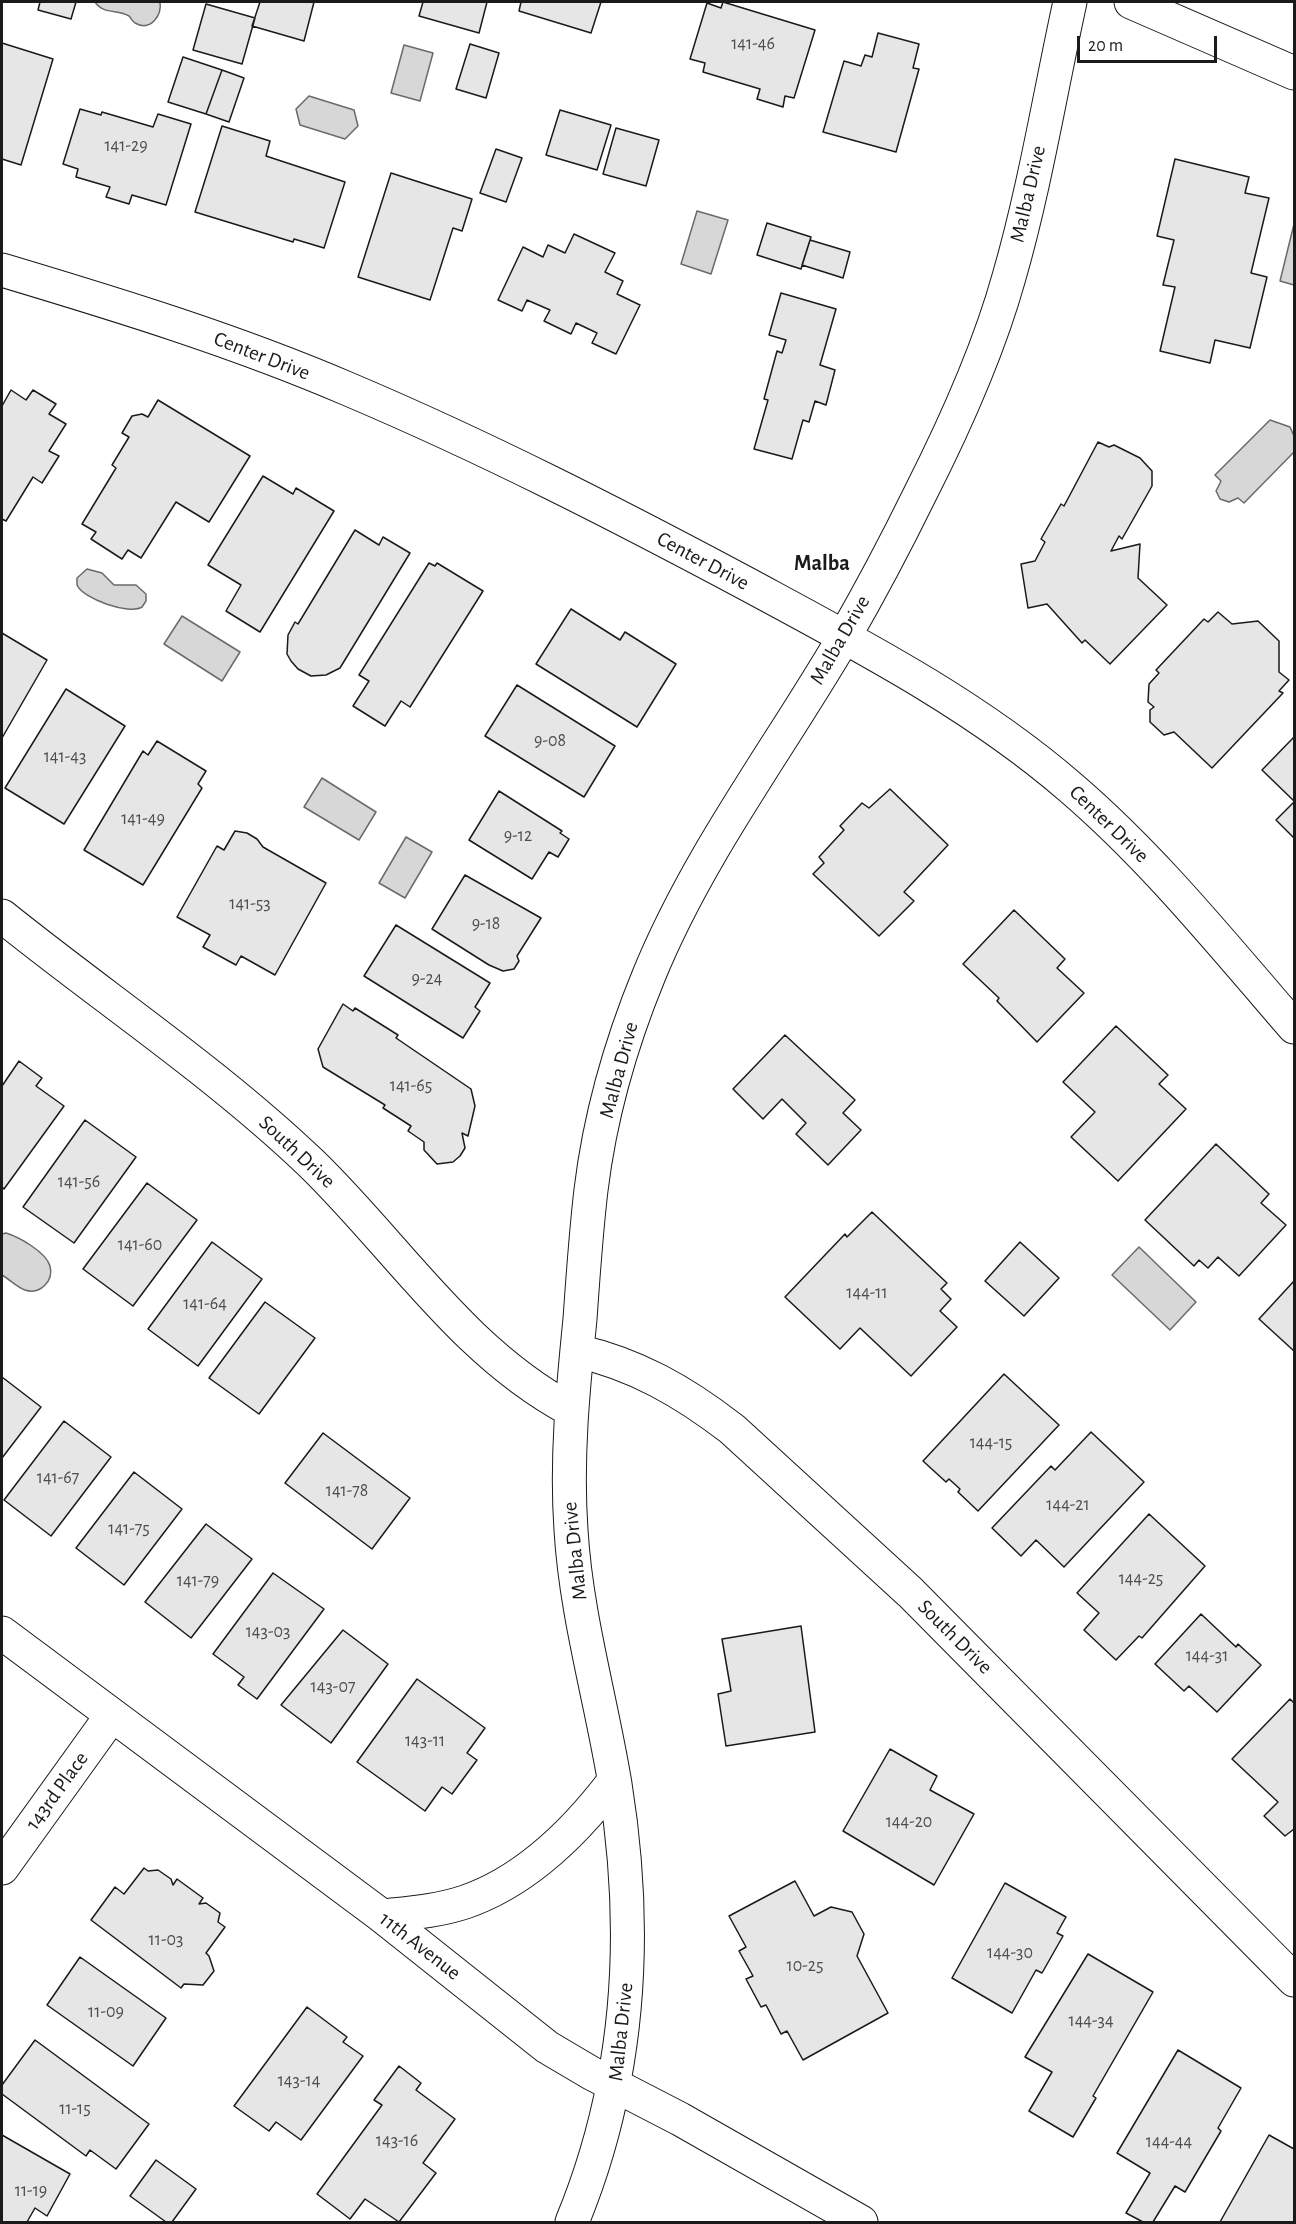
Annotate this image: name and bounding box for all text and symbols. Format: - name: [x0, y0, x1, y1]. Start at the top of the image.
- scale bar: [1080, 24, 1220, 62]
- house number: 141-46: [731, 33, 775, 55]
- text: 20 m: [1088, 37, 1123, 55]
- house number: 141-29: [104, 135, 148, 157]
- street label: Malba Drive: [1005, 143, 1051, 245]
- street label: Center Drive: [210, 326, 314, 386]
- street label: Center Drive: [652, 526, 754, 596]
- district label: Malba: [794, 550, 850, 576]
- street label: Malba Drive: [804, 591, 876, 689]
- house number: 9-08: [534, 730, 566, 752]
- house number: 141-43: [44, 746, 86, 768]
- street label: Center Drive: [1064, 780, 1154, 868]
- house number: 141-49: [121, 808, 165, 830]
- house number: 9-12: [504, 825, 532, 847]
- house number: 141-53: [229, 893, 271, 915]
- house number: 9-18: [472, 913, 500, 935]
- house number: 9-24: [412, 968, 442, 990]
- street label: Malba Drive: [594, 1019, 644, 1121]
- house number: 141-65: [390, 1075, 432, 1097]
- street label: South Drive: [254, 1110, 340, 1194]
- house number: 141-56: [58, 1171, 100, 1193]
- house number: 141-60: [118, 1234, 162, 1256]
- house number: 144-11: [846, 1282, 888, 1304]
- house number: 141-64: [183, 1293, 227, 1315]
- house number: 144-15: [970, 1432, 1012, 1454]
- house number: 141-67: [37, 1467, 79, 1489]
- house number: 141-78: [326, 1480, 368, 1502]
- house number: 144-21: [1046, 1494, 1090, 1516]
- street label: Malba Drive: [557, 1501, 593, 1601]
- house number: 141-75: [108, 1518, 150, 1540]
- house number: 144-25: [1119, 1568, 1163, 1590]
- house number: 141-79: [177, 1570, 219, 1592]
- street label: South Drive: [912, 1594, 998, 1680]
- house number: 143-03: [246, 1621, 290, 1643]
- house number: 144-31: [1186, 1645, 1228, 1667]
- house number: 143-07: [311, 1676, 355, 1698]
- house number: 143-11: [405, 1730, 445, 1752]
- street label: 143rd Place: [20, 1747, 94, 1835]
- house number: 144-20: [886, 1811, 932, 1833]
- street label: 11th Avenue: [374, 1906, 466, 1986]
- house number: 11-03: [149, 1929, 183, 1951]
- house number: 144-30: [987, 1942, 1033, 1964]
- house number: 10-25: [787, 1955, 823, 1977]
- street label: Malba Drive: [603, 1982, 639, 2082]
- house number: 11-09: [88, 2001, 124, 2023]
- house number: 144-34: [1068, 2010, 1114, 2032]
- house number: 143-14: [278, 2070, 320, 2092]
- house number: 11-15: [59, 2098, 91, 2120]
- house number: 143-16: [376, 2130, 418, 2152]
- house number: 144-44: [1146, 2131, 1192, 2153]
- house number: 11-19: [15, 2180, 47, 2202]

